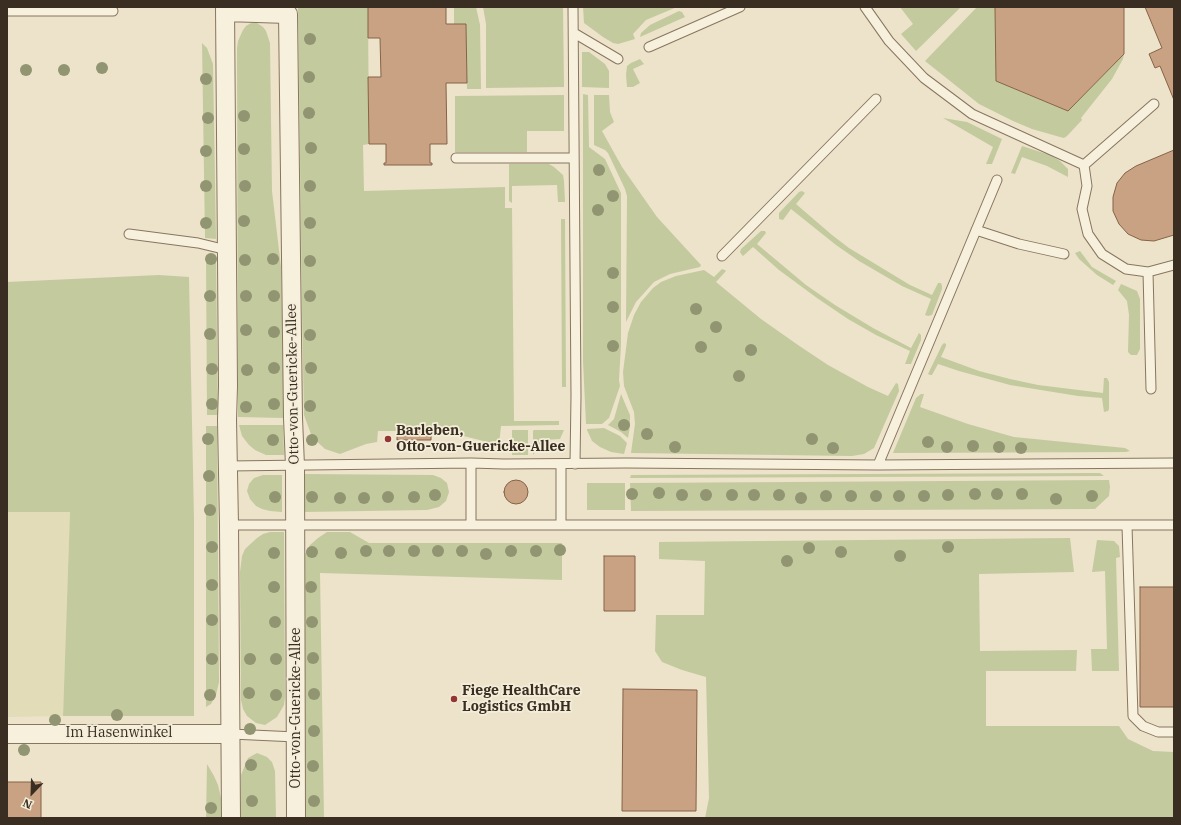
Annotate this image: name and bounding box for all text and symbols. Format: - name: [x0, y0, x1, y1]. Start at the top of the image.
- street label: Otto-von-Guericke-Allee: [283, 303, 303, 465]
- place label: Barleben, Otto-von-Guericke-Allee: [396, 423, 565, 456]
- marker: Barleben, Otto-von-Guericke-Allee: [383, 434, 393, 444]
- street label: Otto-von-Guericke-Allee: [288, 628, 304, 788]
- place label: Fiege HealthCare Logistics GmbH: [462, 683, 581, 716]
- marker: Fiege HealthCare Logistics GmbH: [449, 694, 459, 704]
- street label: Im Hasenwinkel: [65, 725, 173, 741]
- north arrow: [12, 773, 52, 813]
- text: N: [21, 796, 34, 812]

